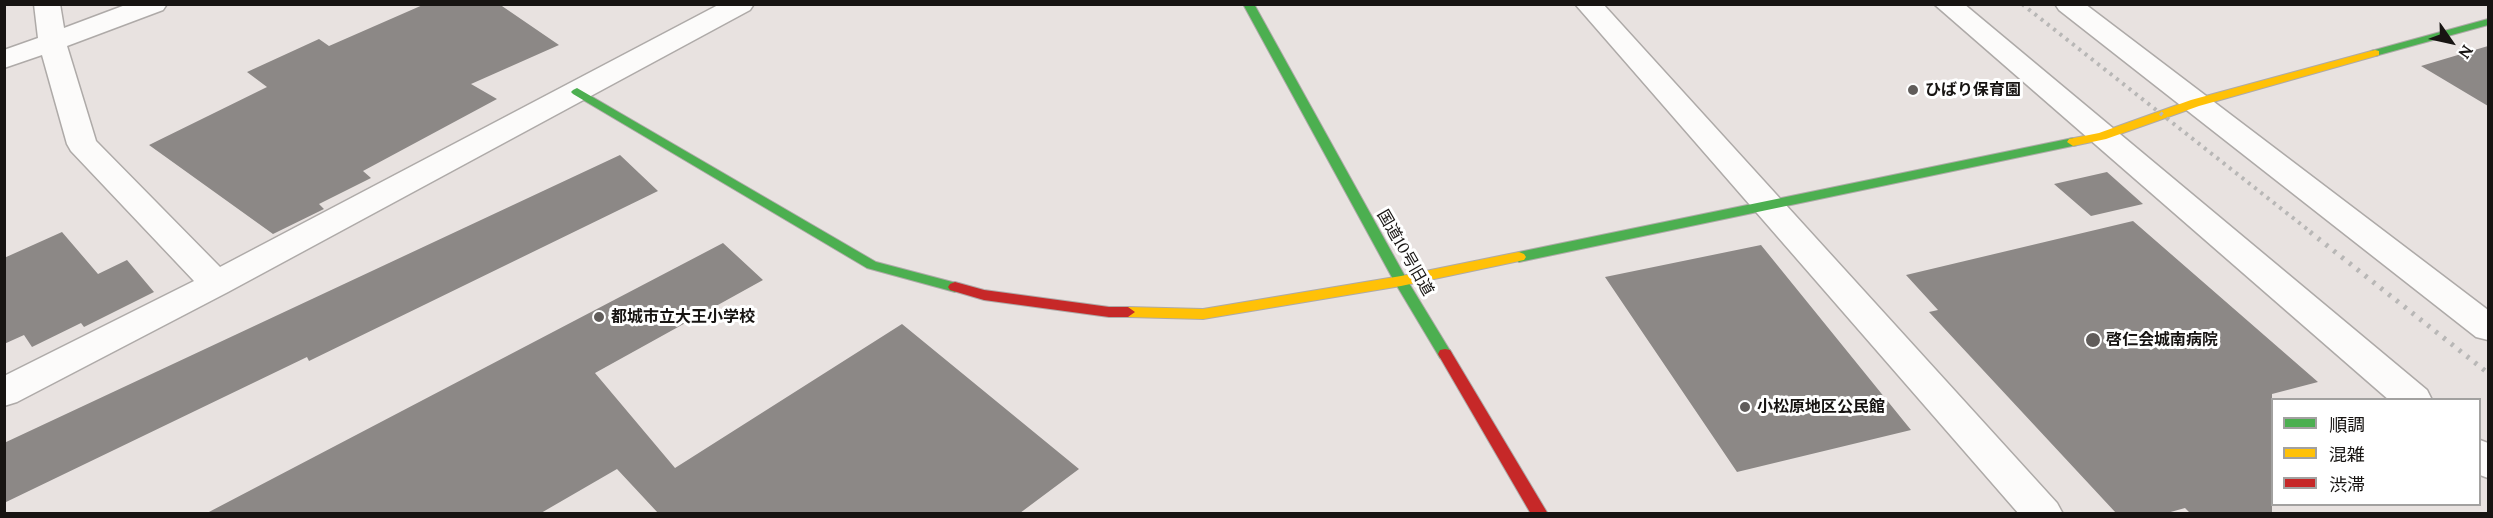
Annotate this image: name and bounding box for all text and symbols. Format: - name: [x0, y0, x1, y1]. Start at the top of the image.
- north arrow: [2421, 12, 2481, 72]
- text: N: [2454, 41, 2478, 63]
- place label: ひばり保育園: [1925, 80, 2021, 100]
- marker: ひばり保育園: [1906, 83, 1920, 97]
- street label: 国道10号旧道: [1373, 207, 1437, 299]
- place label: 都城市立大王小学校: [611, 307, 755, 327]
- marker: 都城市立大王小学校: [592, 310, 606, 324]
- place label: 啓仁会城南病院: [2106, 330, 2218, 350]
- marker: 啓仁会城南病院: [2084, 331, 2102, 349]
- place label: 小松原地区公民館: [1757, 397, 1885, 417]
- legend: [2271, 398, 2481, 506]
- marker: 小松原地区公民館: [1738, 400, 1752, 414]
- text: 順調: [2329, 413, 2365, 436]
- text: 混雑: [2329, 443, 2365, 466]
- text: 渋滞: [2329, 473, 2365, 496]

